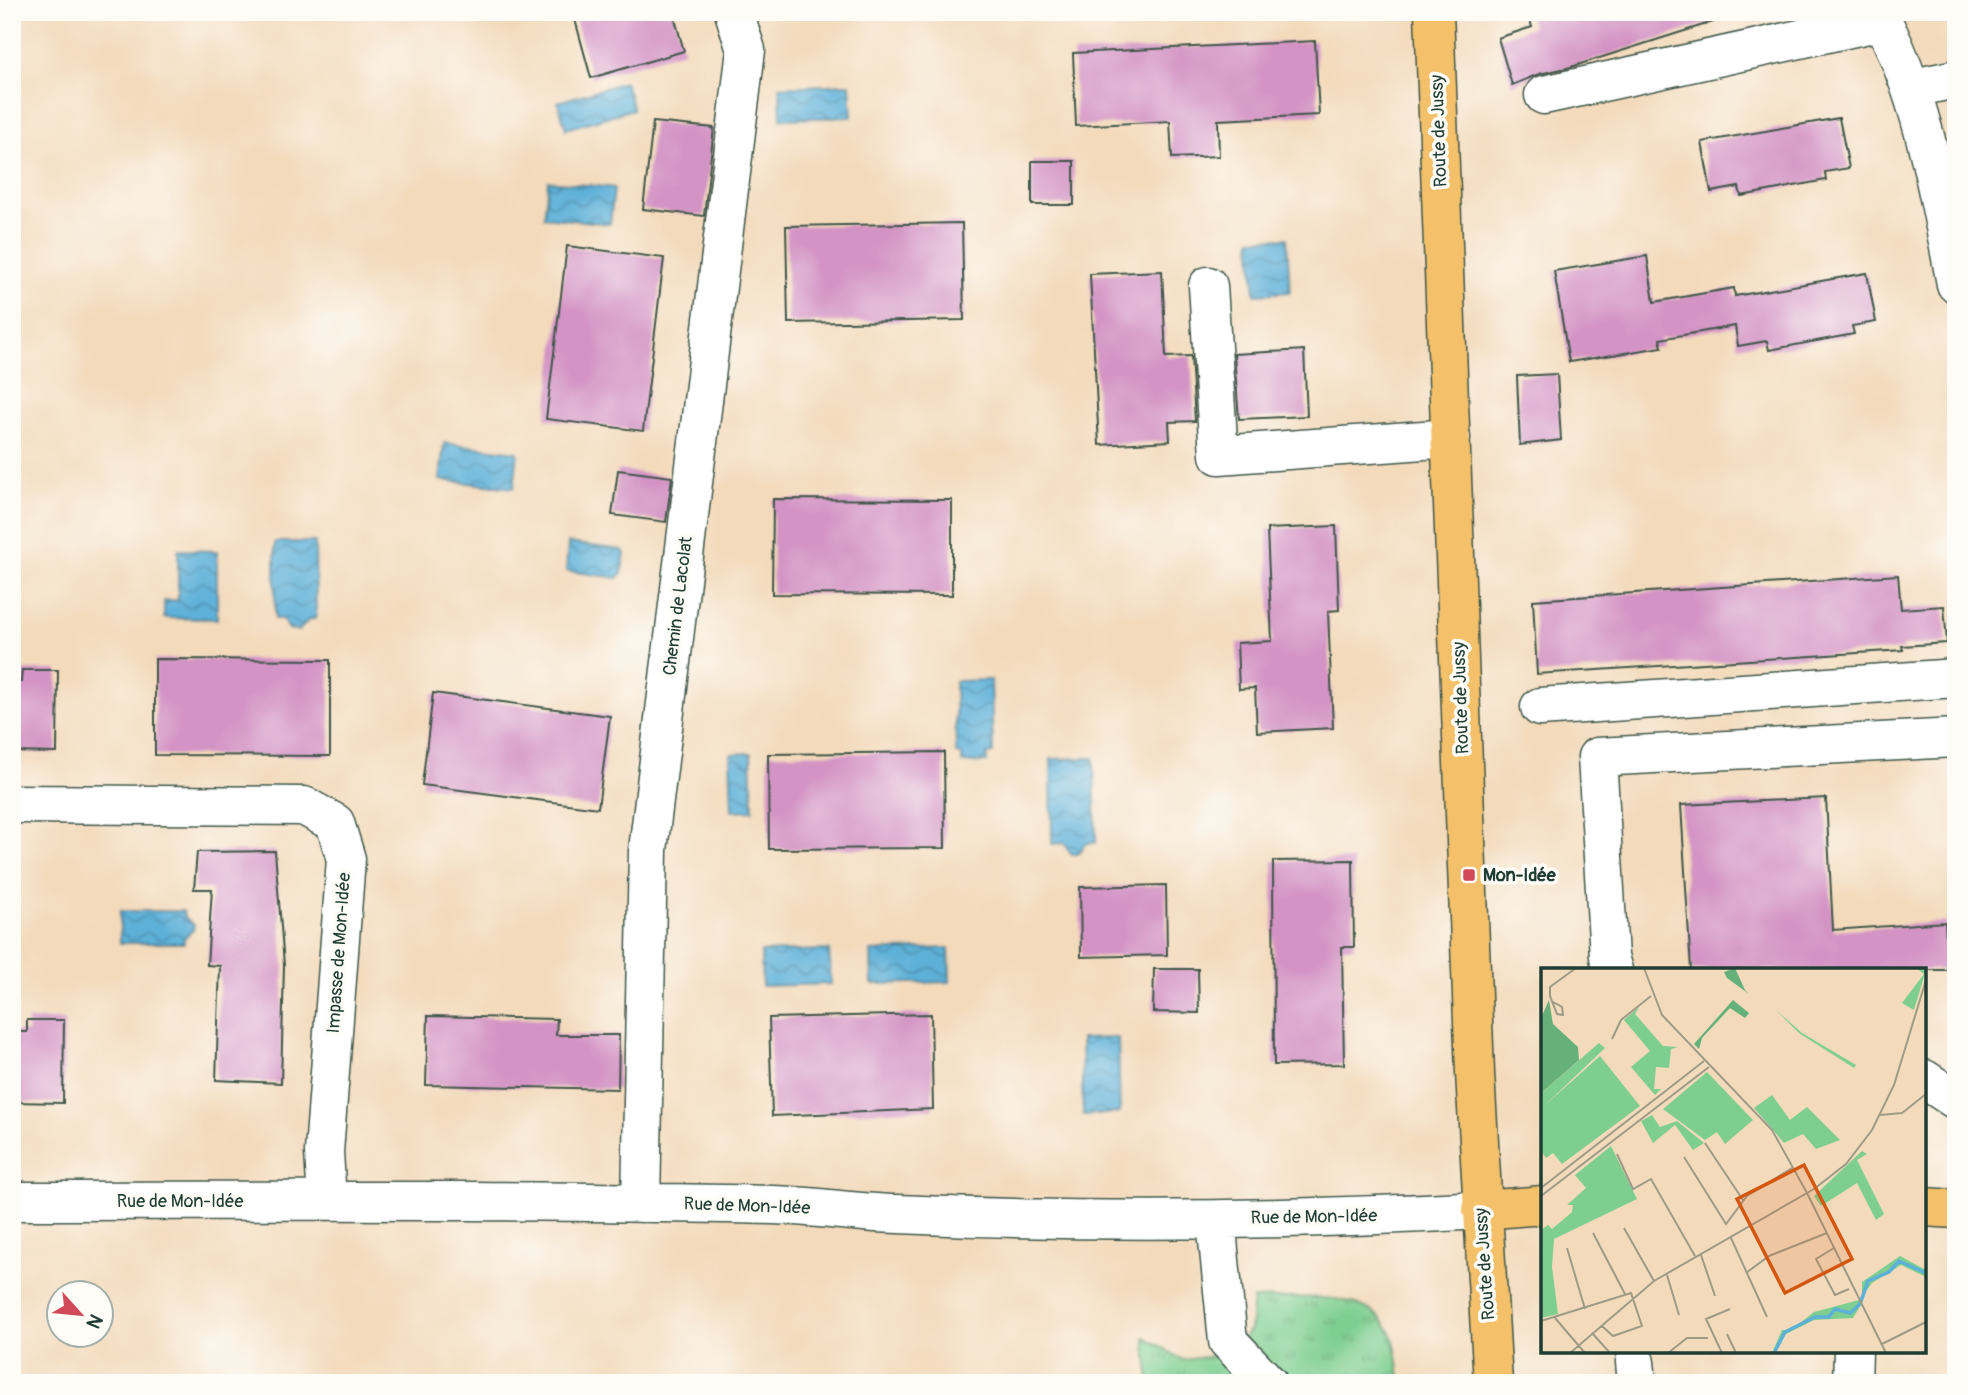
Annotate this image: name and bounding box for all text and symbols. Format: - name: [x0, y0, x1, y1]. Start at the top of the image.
- street label: Route de Jussy: [1426, 74, 1452, 188]
- street label: Chemin de Lacolat: [658, 534, 698, 677]
- street label: Route de Jussy: [1448, 641, 1474, 755]
- place label: Mon-Idée: [1483, 864, 1557, 887]
- marker: Mon-Idée: [1461, 867, 1477, 883]
- street label: Impasse de Mon-Idée: [322, 872, 356, 1034]
- inset map: [1541, 968, 1926, 1353]
- street label: Rue de Mon-Idée: [117, 1190, 243, 1213]
- street label: Rue de Mon-Idée: [683, 1192, 811, 1220]
- street label: Rue de Mon-Idée: [1250, 1204, 1378, 1230]
- street label: Route de Jussy: [1470, 1207, 1500, 1321]
- north arrow: [46, 1280, 116, 1350]
- text: N: [81, 1310, 108, 1333]

